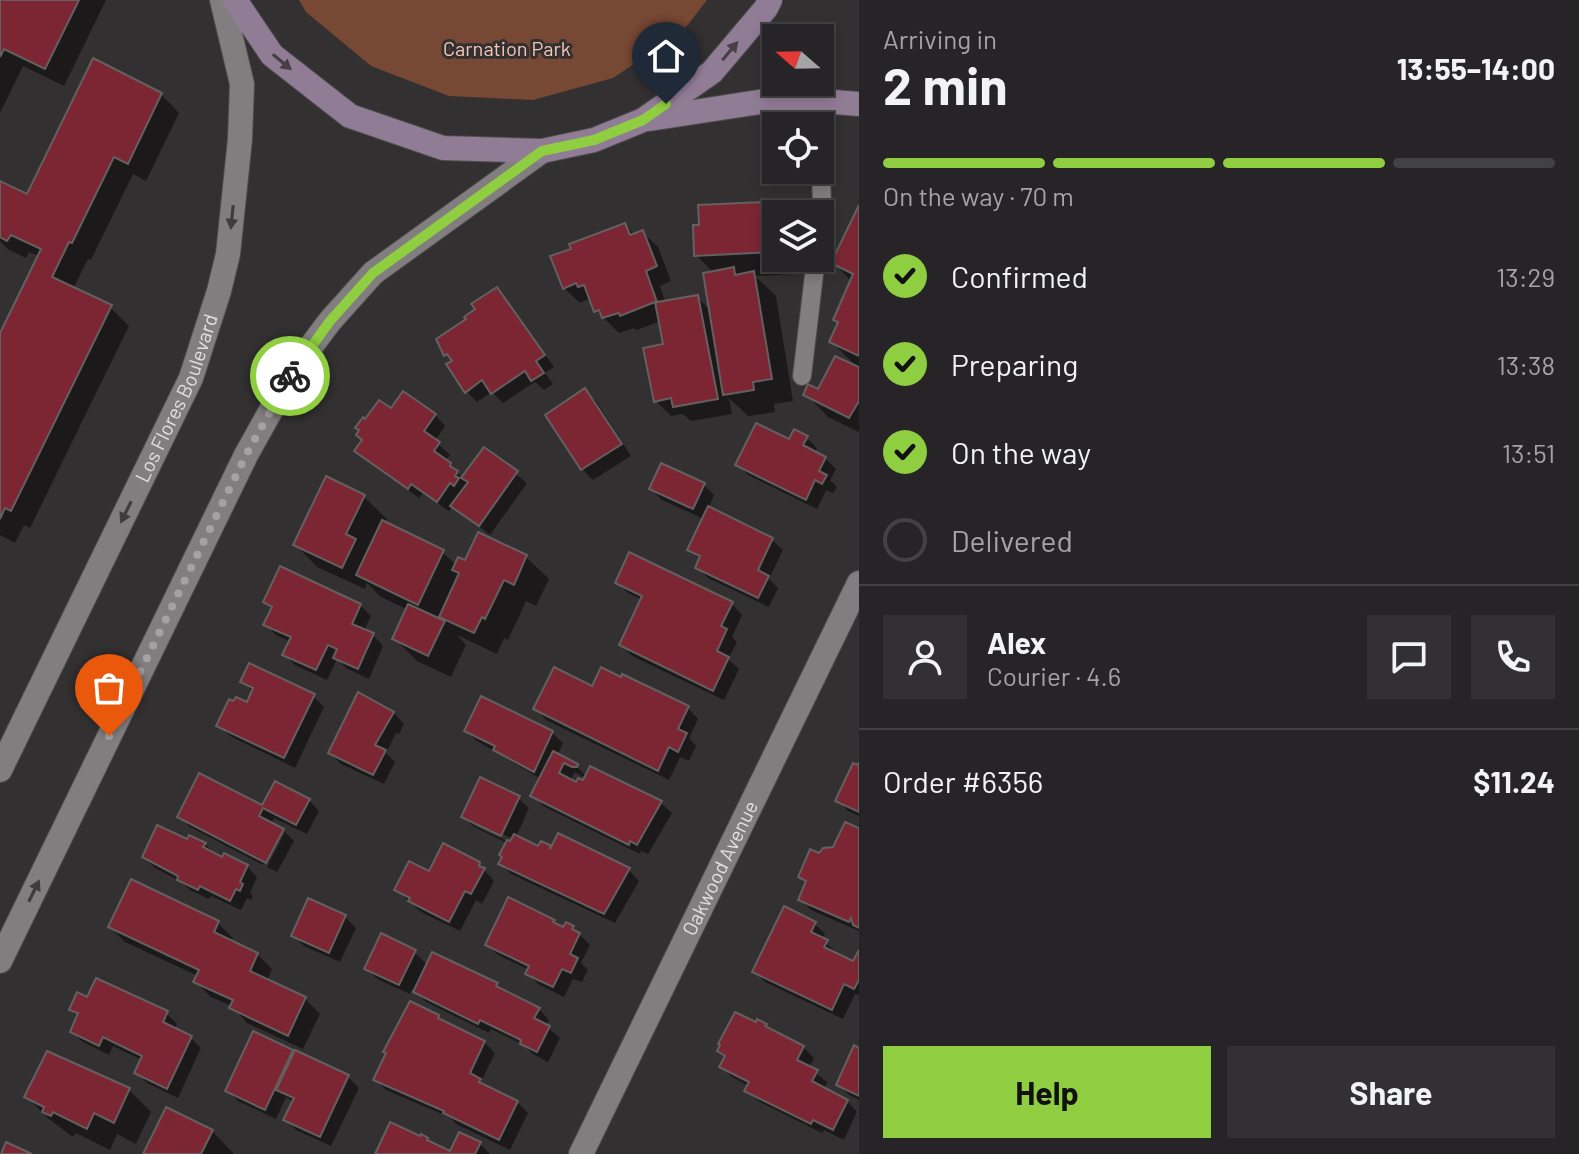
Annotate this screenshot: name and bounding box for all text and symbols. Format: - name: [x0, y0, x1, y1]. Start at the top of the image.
- pin: [632, 22, 700, 104]
- text: Arriving in: [883, 23, 997, 54]
- north arrow: [762, 24, 834, 96]
- map controls: [762, 24, 834, 272]
- icon: home: [644, 34, 688, 78]
- park label: Carnation Park: [443, 36, 571, 60]
- one-way arrow: [721, 41, 738, 61]
- text: 13:55–14:00: [1397, 50, 1555, 86]
- one-way arrow: [271, 53, 291, 70]
- text: 2 min: [883, 53, 1008, 115]
- button: locate: [762, 112, 834, 184]
- text: On the way · 70 m: [883, 180, 1074, 211]
- button: layers: [762, 200, 834, 272]
- one-way arrow: [225, 204, 238, 229]
- icon: check: [883, 254, 927, 298]
- text: Confirmed: [951, 258, 1088, 294]
- text: 13:29: [1496, 261, 1555, 292]
- street label: Los Flores Boulevard: [129, 311, 222, 486]
- courier: [250, 336, 330, 416]
- icon: check: [883, 342, 927, 386]
- text: Preparing: [951, 346, 1078, 382]
- text: 13:38: [1497, 349, 1555, 380]
- icon: bike: [268, 354, 312, 398]
- icon: check: [883, 430, 927, 474]
- text: On the way: [951, 434, 1091, 470]
- text: 13:51: [1502, 437, 1555, 468]
- one-way arrow: [119, 500, 133, 523]
- text: Delivered: [951, 522, 1073, 558]
- button: person: [883, 615, 967, 699]
- button: chat: [1367, 615, 1451, 699]
- button: phone: [1471, 615, 1555, 699]
- text: Alex: [987, 624, 1046, 660]
- pin: [75, 654, 143, 736]
- text: Courier · 4.6: [987, 660, 1121, 691]
- icon: bag: [87, 666, 131, 710]
- text: Order #6356: [883, 763, 1043, 799]
- text: $11.24: [1473, 763, 1555, 799]
- street label: Oakwood Avenue: [676, 796, 762, 939]
- one-way arrow: [27, 879, 41, 902]
- button: Help: [883, 1046, 1211, 1138]
- button: Share: [1227, 1046, 1555, 1138]

